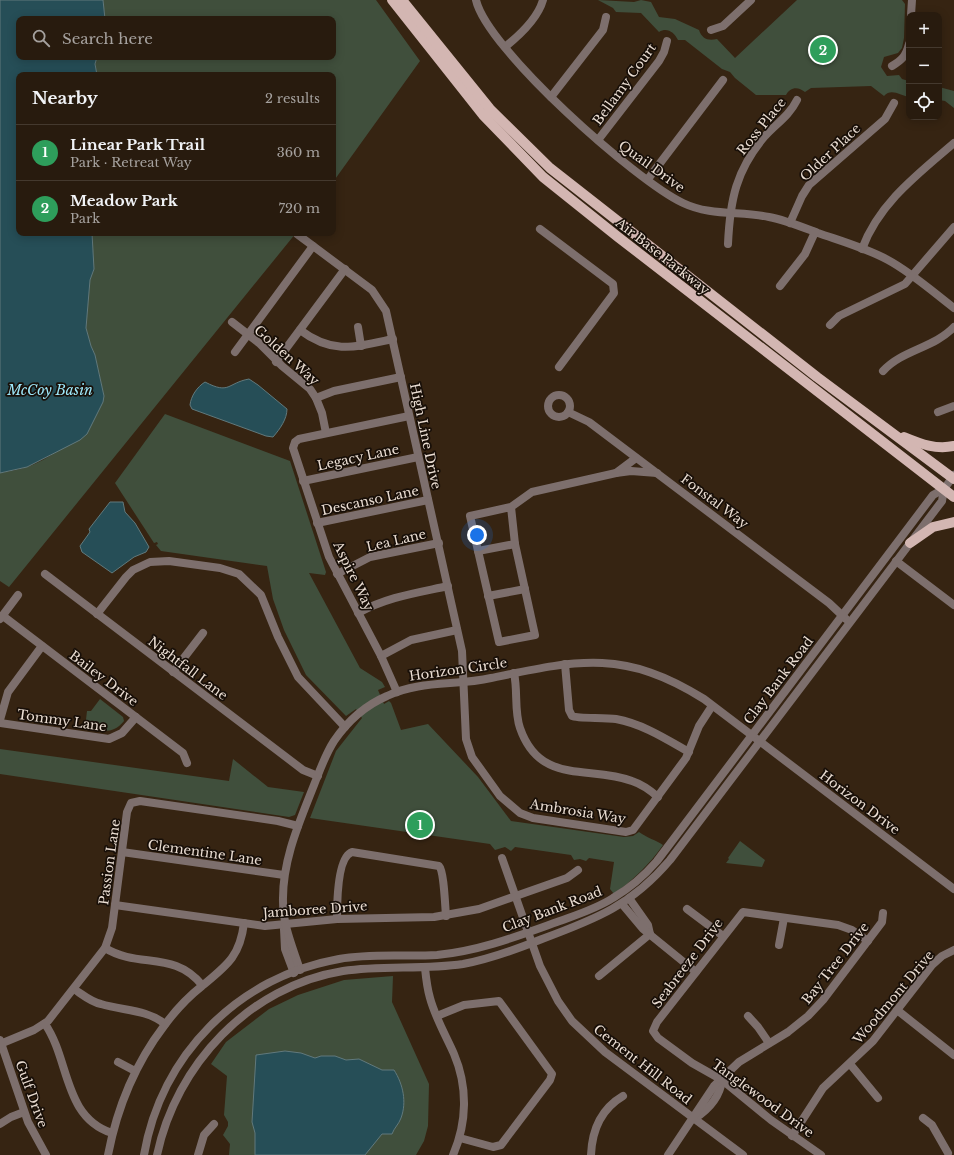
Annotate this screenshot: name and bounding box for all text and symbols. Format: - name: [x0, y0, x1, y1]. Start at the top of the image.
- map controls: [906, 12, 942, 120]
- button: +: [906, 12, 942, 48]
- search box: [16, 16, 336, 60]
- icon: search: [30, 27, 52, 49]
- text: Search here: [62, 29, 153, 48]
- pin: 2: [810, 35, 836, 65]
- street label: Bellamy Court: [589, 40, 660, 129]
- button: −: [906, 48, 942, 84]
- button: locate: [906, 84, 942, 120]
- text: Nearby: [32, 88, 98, 109]
- text: 2 results: [265, 90, 320, 107]
- street label: Ross Place: [733, 94, 790, 158]
- street label: Older Place: [796, 120, 864, 185]
- text: Linear Park Trail: [70, 135, 205, 154]
- street label: Quail Drive: [615, 137, 688, 196]
- text: 1: [42, 144, 48, 161]
- text: 360 m: [277, 144, 320, 161]
- text: Park · Retreat Way: [70, 154, 192, 171]
- text: Meadow Park: [70, 191, 178, 210]
- text: 2: [41, 200, 49, 217]
- text: 720 m: [279, 200, 320, 217]
- text: Park: [70, 210, 100, 227]
- street label: Air Base Parkway: [611, 214, 714, 299]
- street label: Golden Way: [251, 322, 323, 390]
- water label: McCoy Basin: [6, 381, 93, 399]
- street label: High Line Drive: [406, 381, 445, 491]
- street label: Legacy Lane: [315, 440, 401, 474]
- street label: Fonstal Way: [677, 470, 752, 533]
- street label: Descanso Lane: [320, 482, 420, 519]
- street label: Lea Lane: [365, 525, 428, 556]
- your location: [467, 525, 487, 545]
- street label: Aspire Way: [329, 538, 378, 614]
- street label: Nightfall Lane: [144, 633, 231, 704]
- street label: Clay Bank Road: [740, 633, 817, 728]
- street label: Bailey Drive: [66, 647, 142, 710]
- street label: Horizon Circle: [408, 654, 508, 685]
- street label: Tommy Lane: [16, 706, 108, 735]
- street label: Horizon Drive: [816, 767, 903, 838]
- street label: Ambrosia Way: [528, 795, 628, 828]
- pin: 1: [407, 810, 433, 840]
- street label: Passion Lane: [95, 818, 124, 906]
- street label: Clementine Lane: [147, 836, 263, 869]
- street label: Clay Bank Road: [500, 883, 605, 936]
- street label: Jamboree Drive: [260, 897, 368, 922]
- street label: Seabreeze Drive: [648, 915, 727, 1012]
- street label: Bay Tree Drive: [798, 919, 873, 1008]
- street label: Woodmont Drive: [849, 947, 938, 1048]
- street label: Cement Hill Road: [590, 1021, 695, 1108]
- street label: Tanglewood Drive: [708, 1056, 817, 1141]
- street label: Gulf Drive: [11, 1058, 52, 1130]

